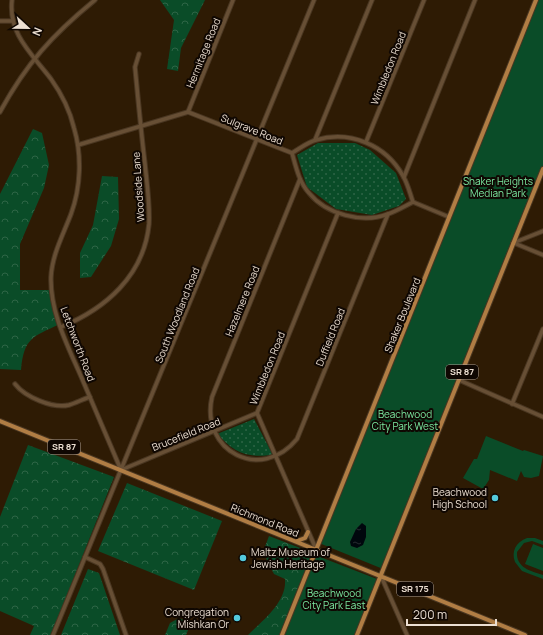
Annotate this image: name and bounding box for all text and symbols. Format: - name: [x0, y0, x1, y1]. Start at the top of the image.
- north arrow: [8, 8, 48, 48]
- street label: Hermitage Road: [183, 16, 223, 90]
- text: N: [29, 25, 46, 38]
- street label: Wimbledon Road: [367, 29, 409, 107]
- street label: Sulgrave Road: [219, 110, 285, 148]
- street label: Woodside Lane: [129, 151, 147, 223]
- park label: Shaker Heights Median Park: [463, 174, 533, 200]
- street label: Hazelmere Road: [221, 264, 263, 338]
- street label: South Woodland Road: [151, 265, 203, 365]
- street label: Shaker Boulevard: [381, 275, 423, 355]
- street label: Letchworth Road: [57, 305, 99, 383]
- street label: Duffield Road: [312, 306, 348, 368]
- street label: Wimbledon Road: [246, 329, 288, 407]
- road number: SR 87: [446, 365, 478, 379]
- park label: Beachwood City Park West: [372, 407, 438, 433]
- street label: Brucefield Road: [150, 414, 222, 454]
- road number: SR 87: [48, 440, 80, 454]
- place label: Beachwood High School: [432, 485, 487, 511]
- marker: Beachwood High School: [490, 493, 500, 503]
- street label: Richmond Road: [229, 500, 301, 540]
- place label: Maltz Museum of Jewish Heritage: [251, 545, 330, 571]
- marker: Maltz Museum of Jewish Heritage: [238, 553, 248, 563]
- road number: SR 175: [397, 582, 433, 596]
- park label: Beachwood City Park East: [302, 586, 366, 612]
- scale bar: [407, 601, 496, 627]
- place label: Congregation Mishkan Or: [165, 605, 229, 631]
- text: 200 m: [413, 606, 447, 623]
- marker: Congregation Mishkan Or: [232, 613, 242, 623]

